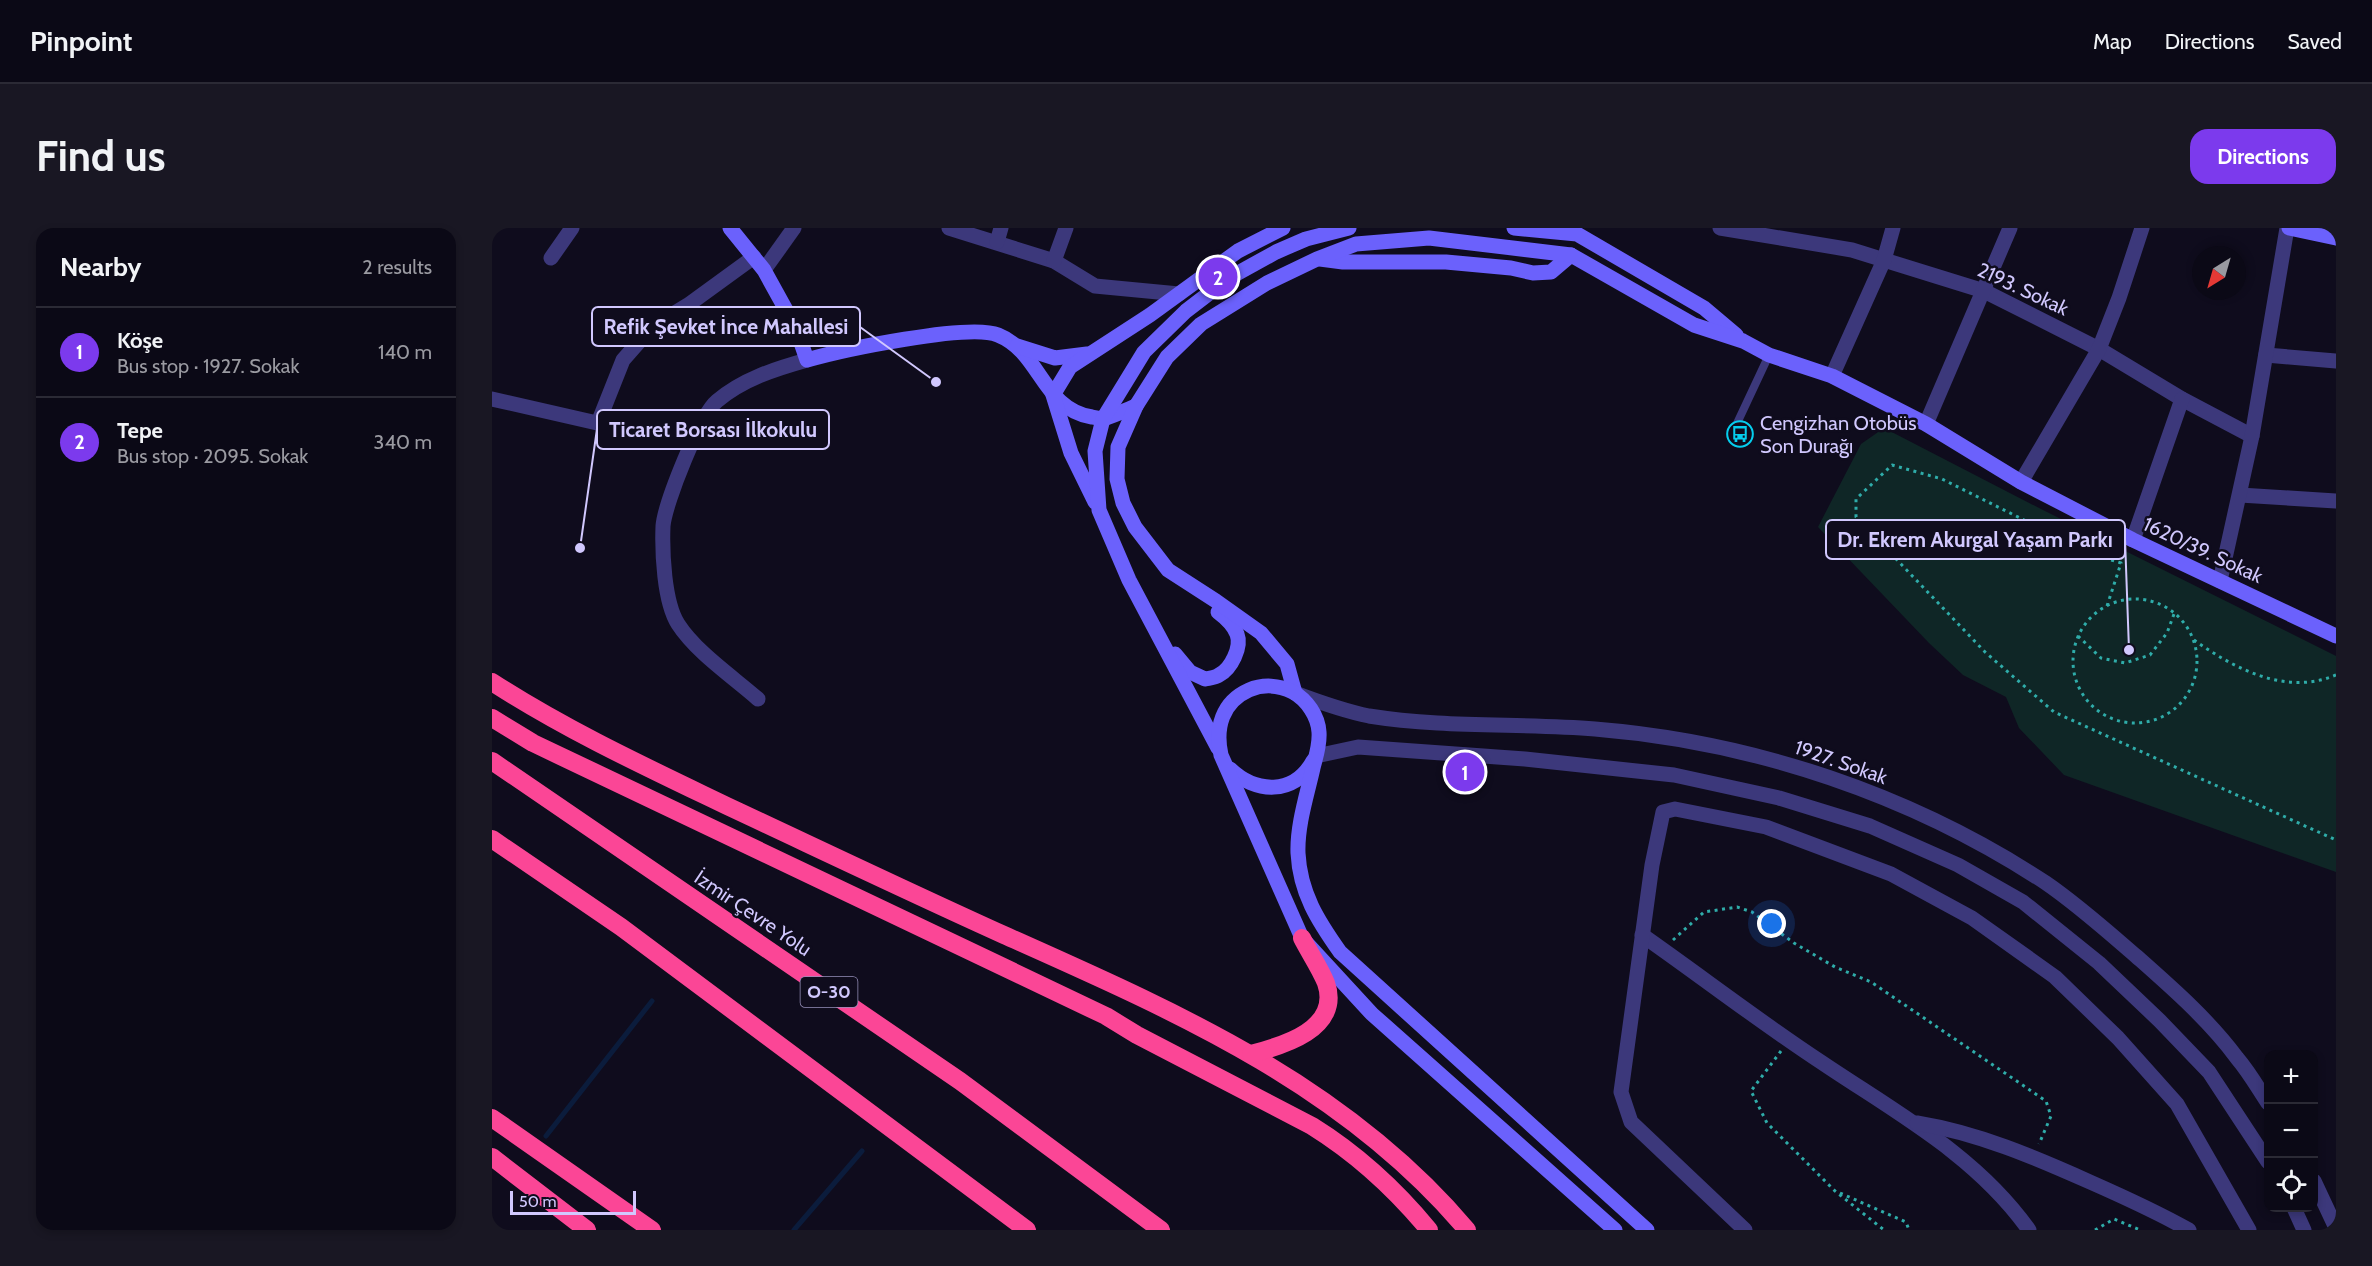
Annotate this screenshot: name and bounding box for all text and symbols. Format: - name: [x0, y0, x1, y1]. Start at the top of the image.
- text: Pinpoint: [30, 24, 132, 58]
- text: Map: [2093, 29, 2132, 54]
- text: Directions: [2165, 29, 2254, 54]
- text: Saved: [2287, 29, 2342, 54]
- button: Directions: [2190, 129, 2336, 184]
- text: Find us: [36, 130, 165, 182]
- north arrow: [2192, 246, 2246, 300]
- text: Nearby: [60, 251, 141, 283]
- pin: 2: [1198, 254, 1238, 300]
- text: 2 results: [362, 255, 432, 279]
- street label: 2193. Sokak: [1974, 257, 2072, 321]
- callout: Refik Şevket İnce Mahallesi: [592, 307, 860, 346]
- text: Refik Şevket İnce Mahallesi: [604, 314, 848, 339]
- text: Köşe: [117, 327, 163, 354]
- text: 1: [76, 340, 83, 364]
- text: 140 m: [378, 340, 432, 364]
- text: Bus stop · 1927. Sokak: [117, 354, 299, 378]
- callout: Ticaret Borsası İlkokulu: [597, 410, 829, 449]
- place label: Cengizhan Otobüs Son Durağı: [1760, 411, 1917, 458]
- text: Tepe: [117, 417, 163, 444]
- text: Ticaret Borsası İlkokulu: [609, 417, 817, 442]
- bus stop icon: Cengizhan Otobüs Son Durağı: [1725, 419, 1755, 449]
- text: 2: [74, 430, 85, 454]
- text: 340 m: [374, 430, 432, 454]
- text: Bus stop · 2095. Sokak: [117, 444, 308, 468]
- street label: 1620/39. Sokak: [2139, 512, 2267, 588]
- callout: Dr. Ekrem Akurgal Yaşam Parkı: [1826, 520, 2125, 559]
- text: Dr. Ekrem Akurgal Yaşam Parkı: [1837, 527, 2113, 552]
- street label: 1927. Sokak: [1792, 735, 1891, 789]
- pin: 1: [1446, 750, 1484, 794]
- street label: İzmir Çevre Yolu: [690, 865, 816, 961]
- your location: [1757, 909, 1786, 938]
- road number: O-30: [800, 977, 858, 1007]
- map controls: [2264, 1050, 2318, 1212]
- button: +: [2264, 1050, 2318, 1104]
- button: −: [2264, 1104, 2318, 1158]
- button: locate: [2264, 1158, 2318, 1212]
- scale bar: [510, 1188, 636, 1216]
- text: 50 m: [519, 1192, 556, 1211]

